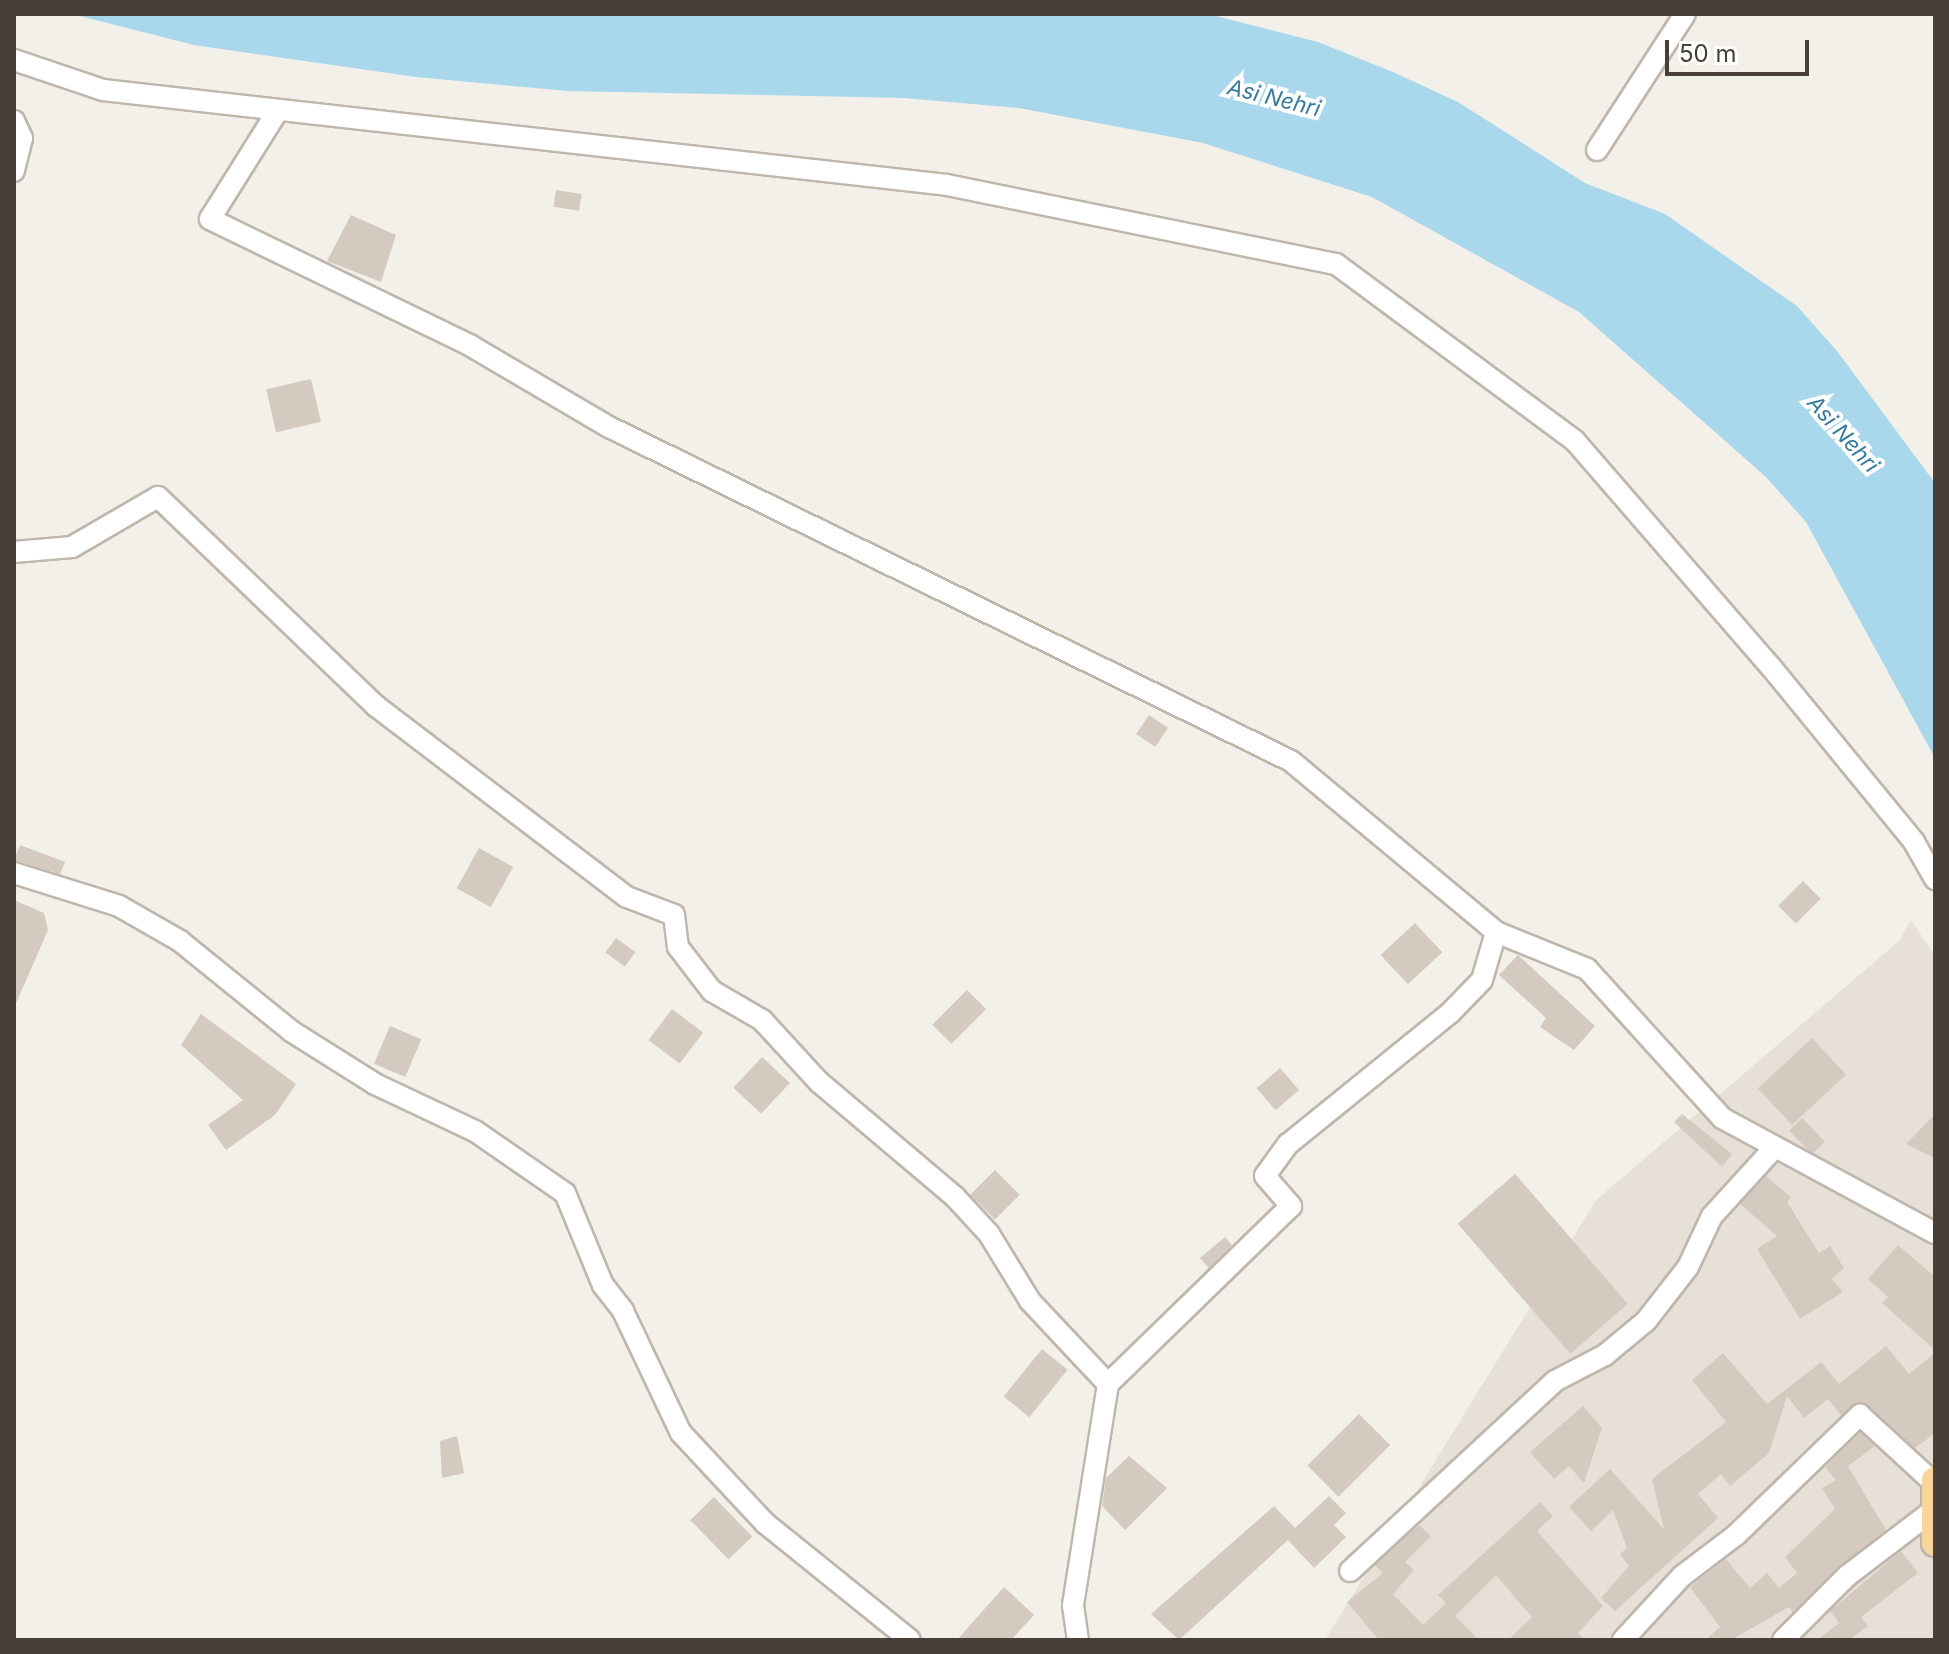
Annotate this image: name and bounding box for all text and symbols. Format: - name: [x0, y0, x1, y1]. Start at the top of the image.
- scale bar: [1669, 24, 1813, 74]
- text: 50 m: [1679, 39, 1737, 68]
- water label: Asi Nehri: [1225, 74, 1323, 122]
- water label: Asi Nehri: [1802, 390, 1884, 478]

